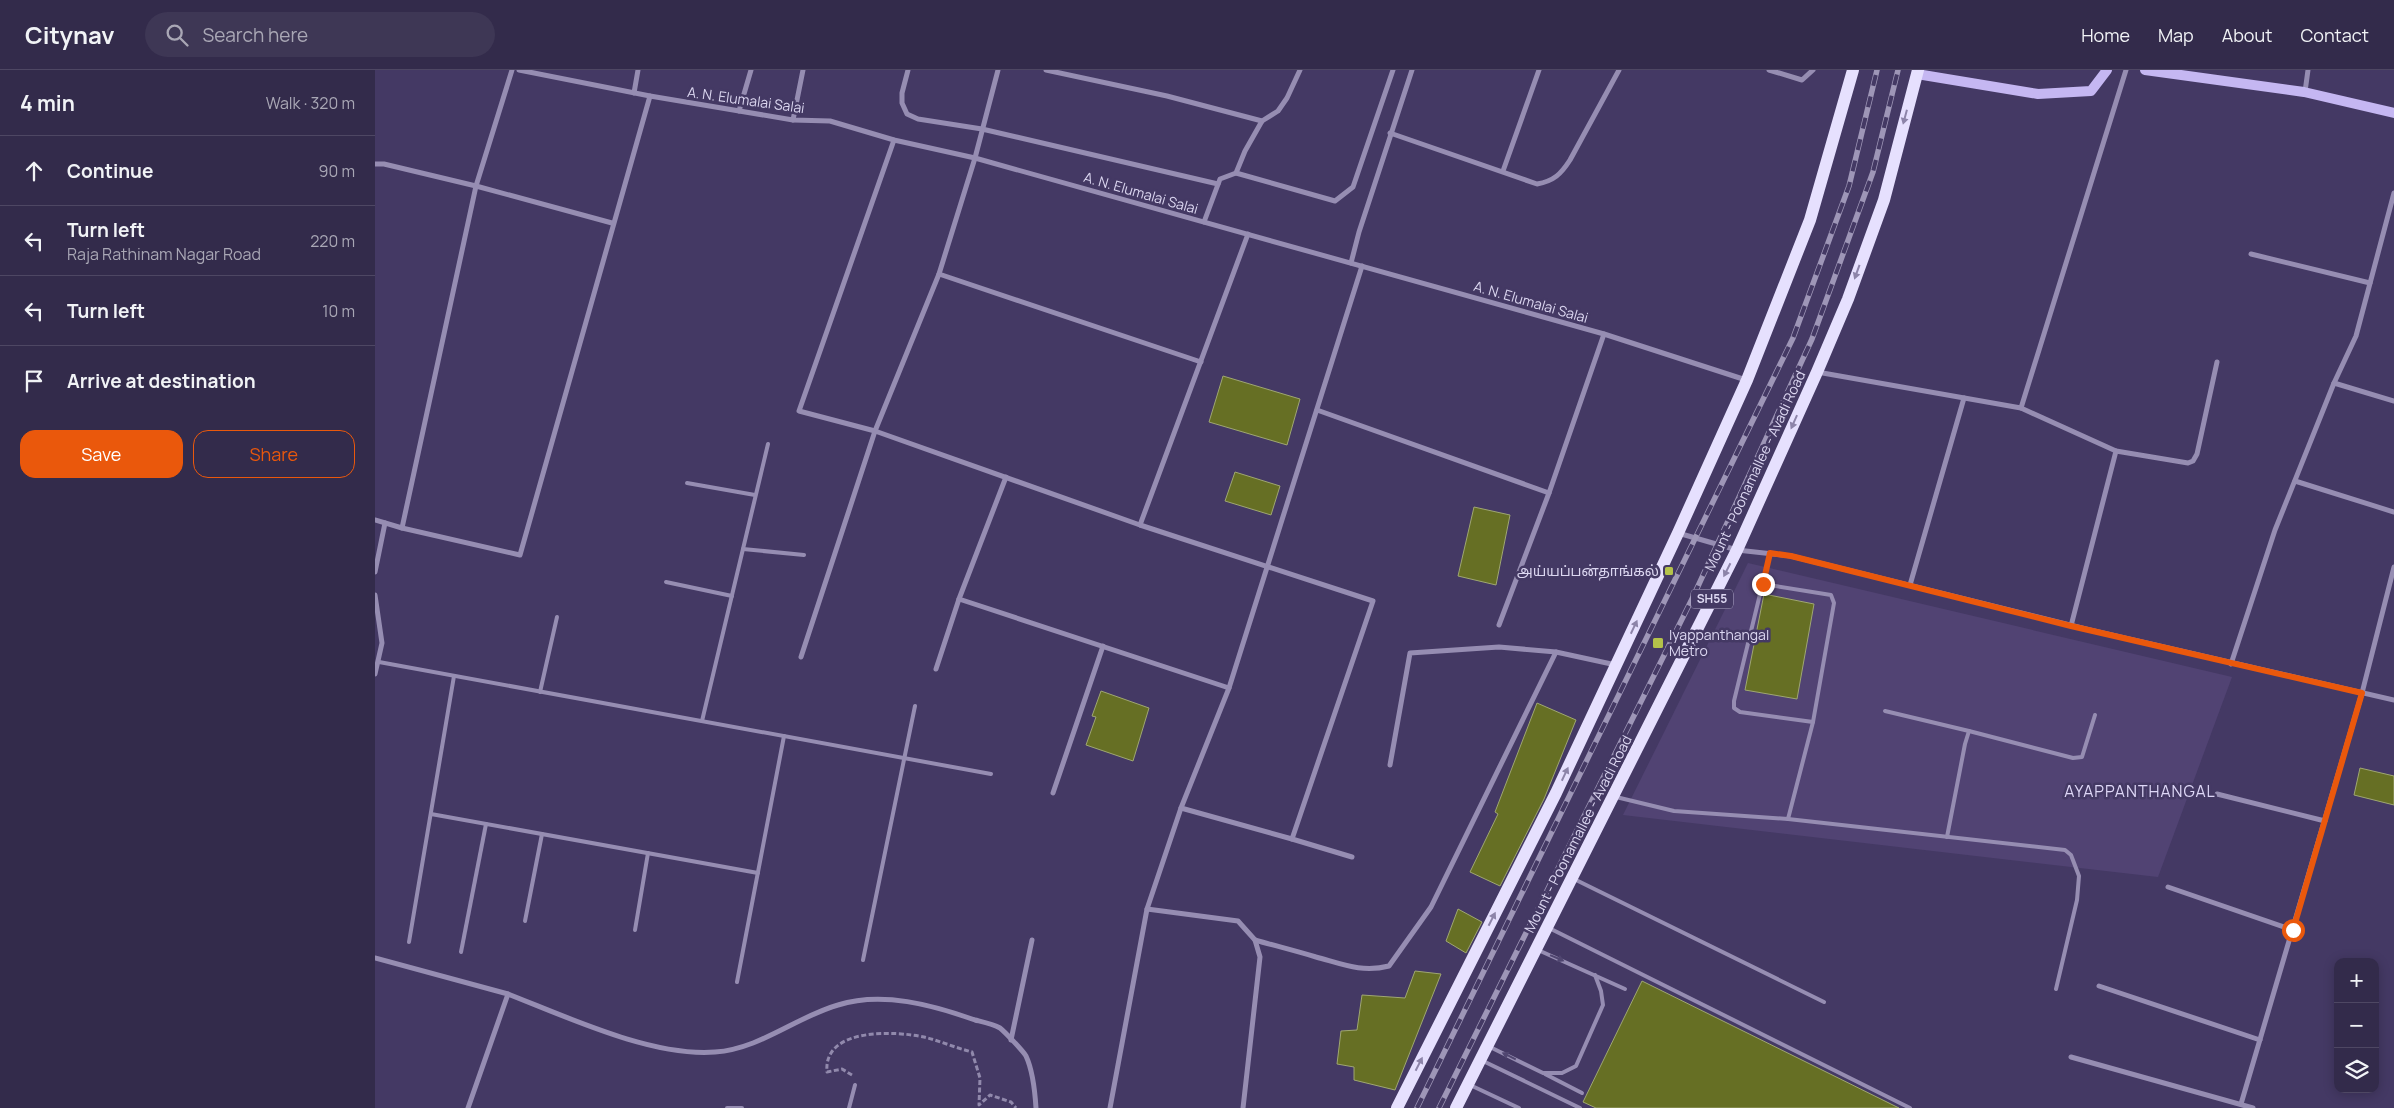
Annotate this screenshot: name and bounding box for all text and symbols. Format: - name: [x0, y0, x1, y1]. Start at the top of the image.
- search box: [145, 12, 495, 57]
- text: Citynav: [25, 18, 115, 51]
- icon: search: [163, 21, 191, 49]
- text: Search here: [203, 22, 308, 48]
- text: Home: [2081, 23, 2130, 47]
- text: Map: [2158, 23, 2194, 47]
- text: About: [2222, 23, 2272, 47]
- text: Contact: [2300, 23, 2369, 47]
- street label: A. N. Elumalai Salai: [686, 82, 806, 117]
- text: 4 min: [20, 89, 75, 117]
- text: Walk · 320 m: [266, 92, 355, 114]
- one-way arrow: [1901, 110, 1909, 125]
- icon: ahead: [20, 157, 48, 185]
- text: Continue: [67, 158, 153, 184]
- text: 90 m: [319, 160, 355, 182]
- street label: A. N. Elumalai Salai: [1082, 167, 1201, 218]
- text: Turn left: [67, 217, 145, 243]
- icon: left: [20, 227, 48, 255]
- text: 220 m: [310, 230, 355, 252]
- text: Raja Rathinam Nagar Road: [67, 243, 261, 265]
- one-way arrow: [1853, 265, 1860, 280]
- street label: A. N. Elumalai Salai: [1472, 276, 1591, 327]
- icon: left: [20, 297, 48, 325]
- text: Turn left: [67, 298, 145, 324]
- text: 10 m: [322, 300, 355, 322]
- icon: arrive: [20, 367, 48, 395]
- street label: Mount - Poonamallee - Avadi Road: [1700, 367, 1809, 574]
- text: Arrive at destination: [67, 368, 256, 394]
- one-way arrow: [1790, 415, 1798, 429]
- button: Save: [20, 430, 183, 478]
- button: Share: [193, 430, 355, 478]
- place label: அய்யப்பன்தாங்கல்: [1517, 561, 1659, 581]
- one-way arrow: [1723, 563, 1731, 577]
- marker: அய்யப்பன்தாங்கல்: [1663, 565, 1675, 577]
- route end: [1752, 573, 1775, 596]
- road number: SH55: [1691, 590, 1733, 608]
- one-way arrow: [1630, 620, 1638, 634]
- place label: Iyappanthangal Metro: [1669, 625, 1769, 660]
- marker: Iyappanthangal Metro: [1651, 636, 1665, 650]
- street label: Mount - Poonamallee - Avadi Road: [1519, 732, 1636, 936]
- one-way arrow: [1561, 767, 1569, 781]
- district label: AYAPPANTHANGAL: [2064, 780, 2216, 802]
- one-way arrow: [1488, 912, 1496, 926]
- route start: [2282, 919, 2305, 942]
- one-way arrow: [1550, 955, 1564, 963]
- map controls: [2334, 958, 2379, 1093]
- button: +: [2334, 958, 2379, 1003]
- button: −: [2334, 1003, 2379, 1048]
- button: layers: [2334, 1048, 2379, 1093]
- one-way arrow: [1501, 1052, 1516, 1060]
- one-way arrow: [1415, 1057, 1423, 1072]

